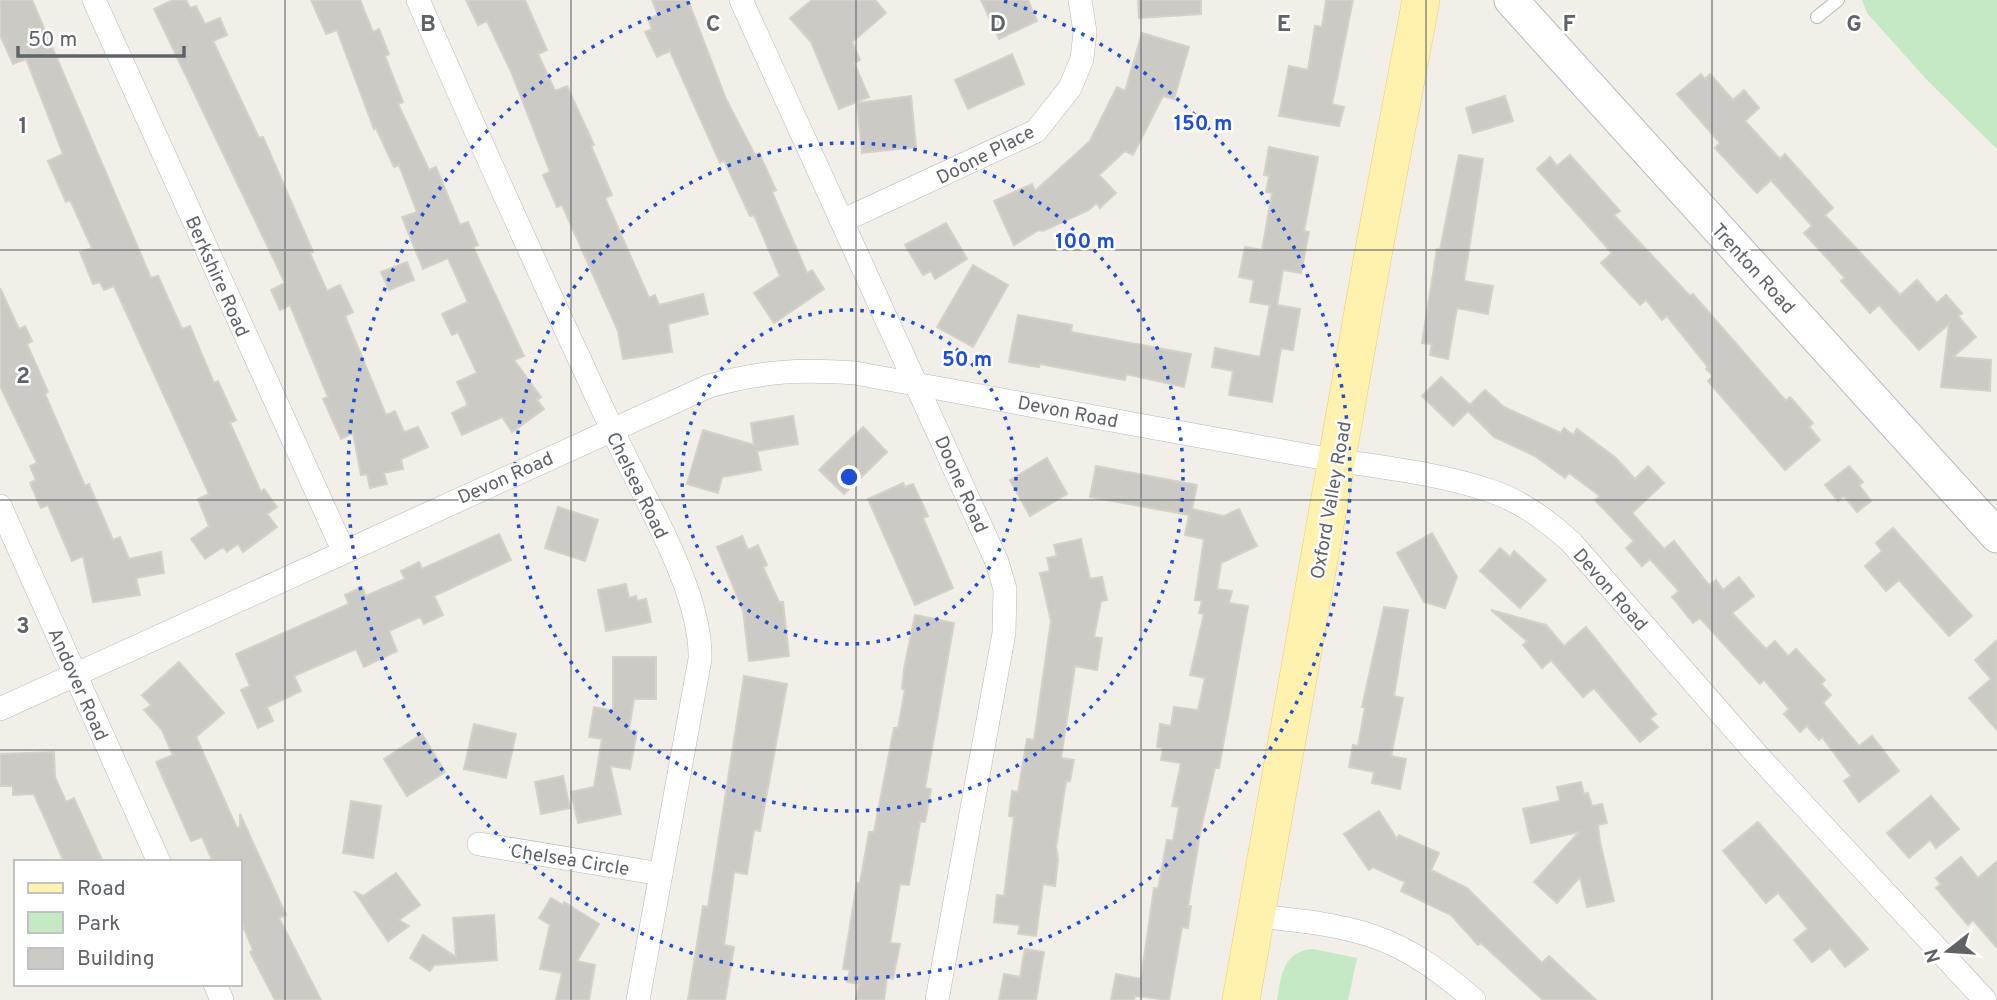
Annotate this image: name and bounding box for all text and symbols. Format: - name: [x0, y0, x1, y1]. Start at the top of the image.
- text: B: [420, 11, 436, 40]
- text: C: [706, 11, 720, 40]
- text: D: [990, 11, 1006, 40]
- text: E: [1277, 11, 1291, 40]
- text: F: [1562, 11, 1576, 40]
- text: G: [1846, 11, 1862, 40]
- scale bar: [18, 14, 184, 58]
- text: 50 m: [28, 27, 77, 54]
- text: 150 m: [1174, 111, 1232, 138]
- text: 1: [18, 113, 28, 142]
- street label: Doone Place: [933, 121, 1039, 191]
- street label: Berkshire Road: [179, 213, 254, 341]
- street label: Trenton Road: [1706, 219, 1800, 320]
- text: 100 m: [1055, 229, 1115, 256]
- text: 50 m: [942, 347, 992, 374]
- text: 2: [16, 363, 30, 392]
- street label: Devon Road: [1015, 391, 1120, 434]
- street label: Oxford Valley Road: [1306, 419, 1358, 581]
- street label: Chelsea Road: [600, 429, 672, 543]
- street label: Doone Road: [928, 432, 992, 537]
- street label: Devon Road: [454, 447, 557, 511]
- centre of rings: [837, 465, 861, 489]
- street label: Devon Road: [1567, 544, 1652, 637]
- text: 3: [16, 613, 30, 642]
- street label: Andover Road: [42, 625, 113, 745]
- street label: Chelsea Circle: [508, 840, 631, 882]
- legend: [14, 860, 242, 986]
- text: Road: [77, 876, 126, 903]
- text: Park: [77, 911, 120, 938]
- north arrow: [1913, 916, 1983, 986]
- text: N: [1920, 945, 1947, 965]
- text: Building: [77, 946, 155, 973]

